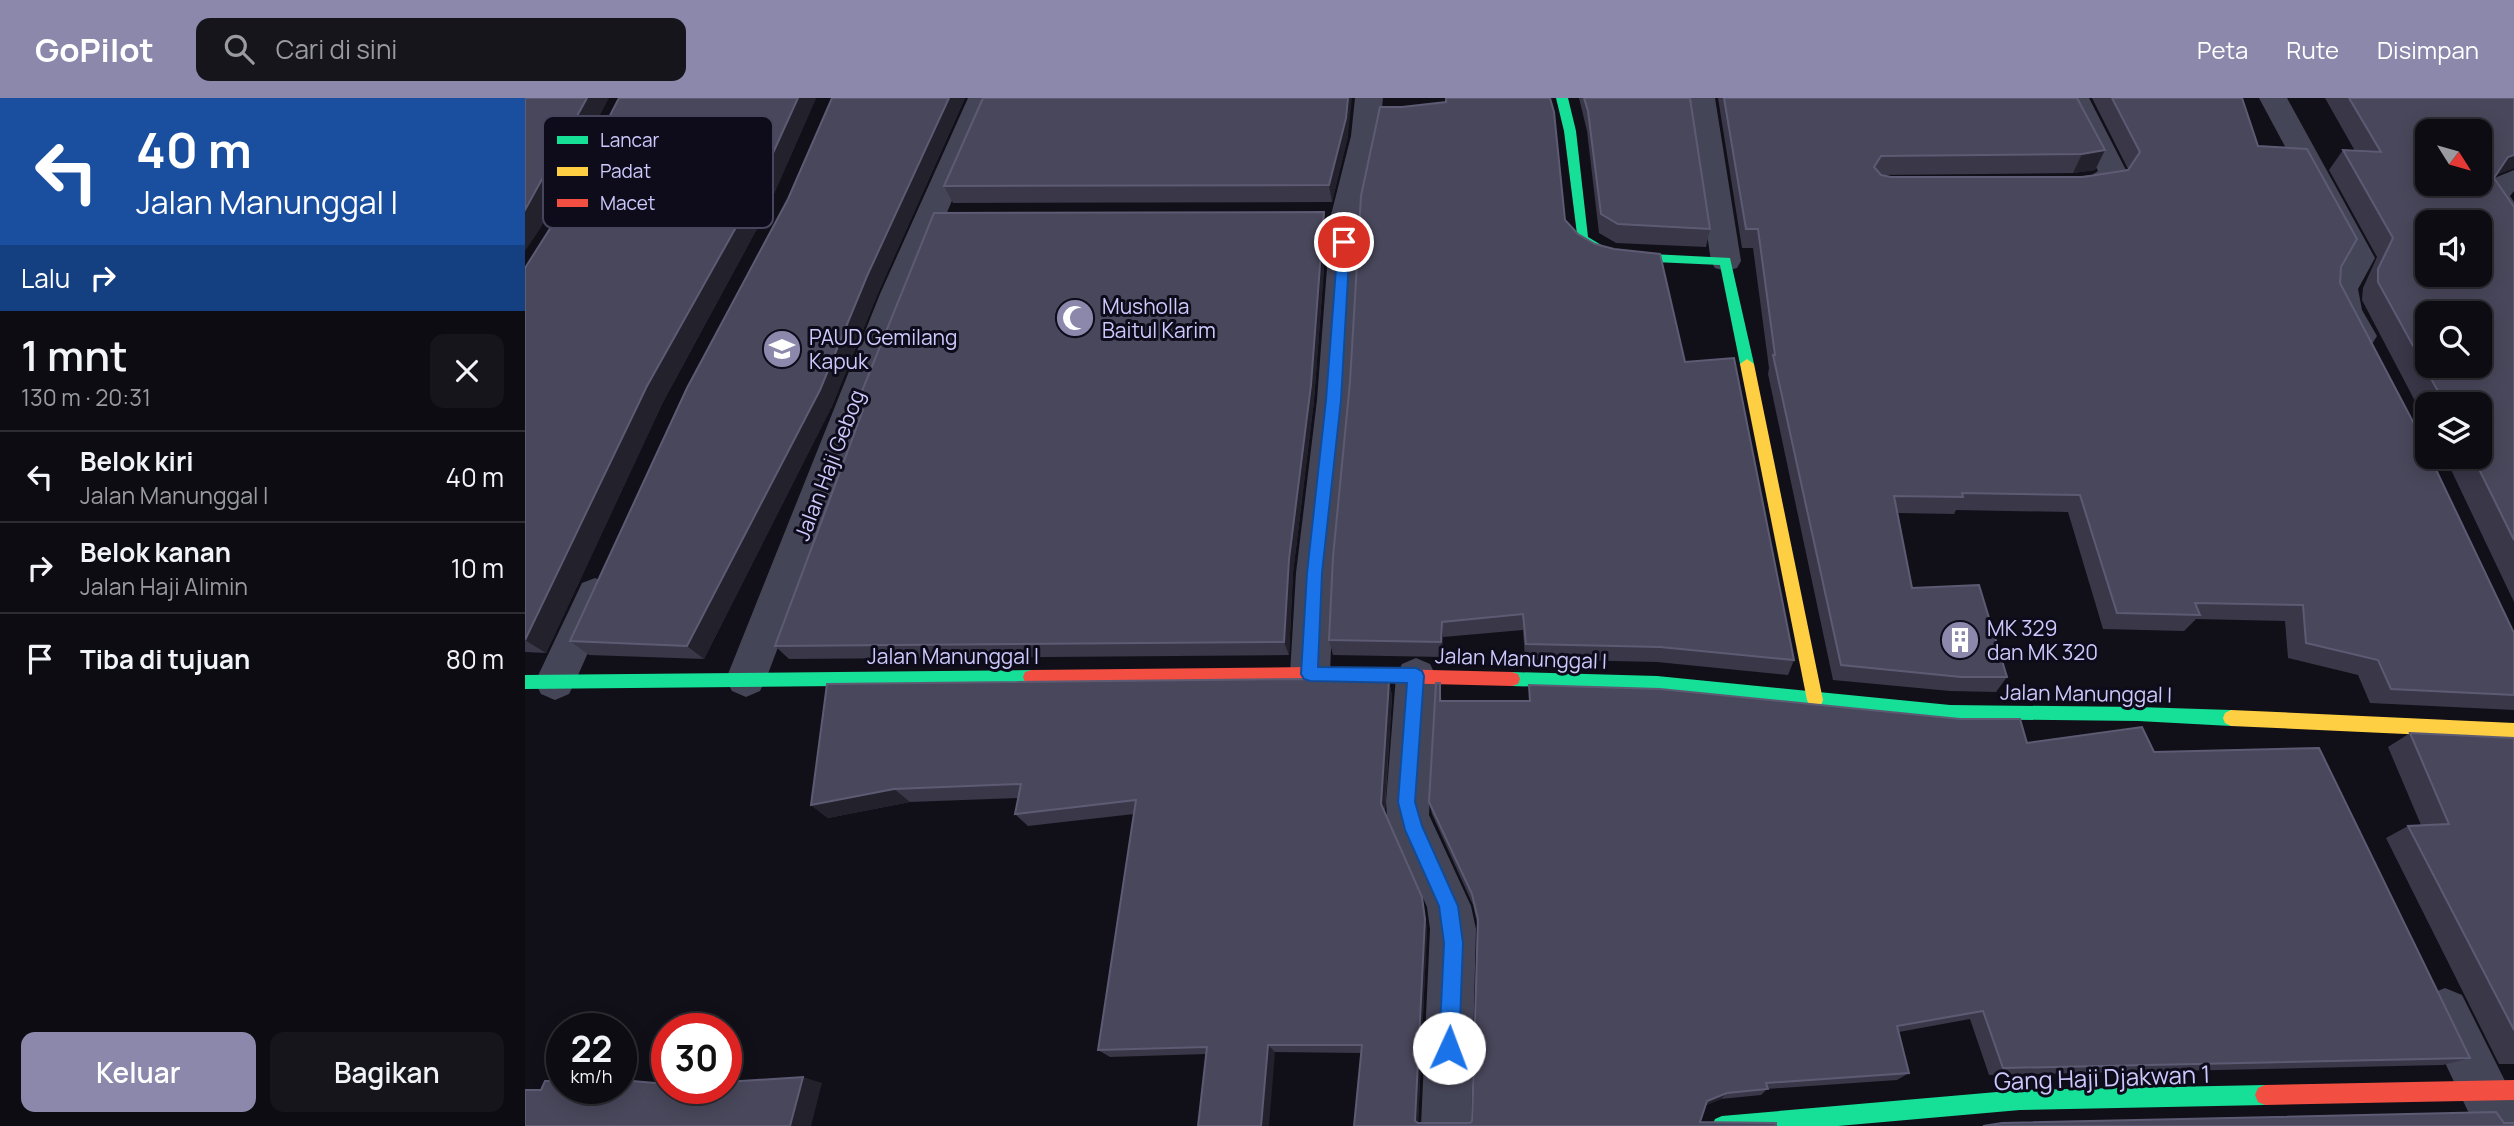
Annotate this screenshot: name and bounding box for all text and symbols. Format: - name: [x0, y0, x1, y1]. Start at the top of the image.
- search box: [196, 18, 686, 81]
- text: GoPilot: [35, 27, 154, 72]
- icon: search: [220, 30, 258, 68]
- text: Cari di sini: [276, 31, 397, 67]
- text: Peta: [2197, 33, 2248, 66]
- text: Rute: [2286, 33, 2339, 66]
- text: Disimpan: [2377, 33, 2479, 66]
- text: 40 m: [136, 116, 252, 183]
- legend: [543, 116, 773, 228]
- north arrow: [2415, 119, 2492, 196]
- map controls: [2415, 119, 2492, 469]
- icon: left: [21, 126, 112, 217]
- text: Lancar: [600, 127, 659, 153]
- text: Padat: [600, 158, 651, 184]
- text: Jalan Manunggal I: [136, 180, 398, 224]
- text: Macet: [600, 190, 655, 216]
- button: sound: [2415, 210, 2492, 287]
- pin: [1314, 212, 1374, 272]
- icon: arrive: [1325, 223, 1363, 261]
- icon: right: [84, 259, 122, 297]
- text: Lalu: [21, 260, 70, 296]
- place label: Musholla Baitul Karim: [1102, 292, 1216, 344]
- mosque icon: Musholla Baitul Karim: [1054, 297, 1096, 339]
- button: search: [2415, 301, 2492, 378]
- place label: PAUD Gemilang Kapuk: [809, 323, 958, 375]
- text: 1 mnt: [21, 326, 128, 384]
- school or university icon: PAUD Gemilang Kapuk: [761, 328, 803, 370]
- button: close: [430, 334, 504, 408]
- text: 130 m · 20:31: [21, 381, 151, 413]
- street label: Jalan Haji Gebog: [787, 386, 871, 544]
- button: layers: [2415, 392, 2492, 469]
- text: Belok kiri: [80, 443, 194, 479]
- icon: left: [21, 458, 59, 496]
- text: 40 m: [446, 459, 504, 495]
- text: Jalan Manunggal I: [80, 479, 268, 511]
- text: Belok kanan: [80, 534, 231, 570]
- icon: right: [21, 549, 59, 587]
- text: 10 m: [451, 550, 504, 586]
- text: Jalan Haji Alimin: [80, 570, 248, 602]
- place label: MK 329 dan MK 320: [1987, 614, 2098, 666]
- building icon: MK 329 dan MK 320: [1939, 619, 1981, 661]
- icon: arrive: [21, 640, 59, 678]
- text: Tiba di tujuan: [80, 641, 250, 677]
- text: 80 m: [446, 641, 504, 677]
- street label: Jalan Manunggal I: [1435, 641, 1607, 675]
- street label: Jalan Manunggal I: [867, 642, 1039, 670]
- street label: Jalan Manunggal I: [2000, 678, 2172, 708]
- position arrow: [1412, 1011, 1486, 1085]
- speed limit sign: 30: [651, 1013, 742, 1104]
- text: 22: [571, 1025, 612, 1073]
- button: Keluar: [21, 1032, 256, 1112]
- button: Bagikan: [270, 1032, 504, 1112]
- street label: Gang Haji Djakwan 1: [1993, 1057, 2211, 1097]
- text: km/h: [571, 1064, 612, 1088]

